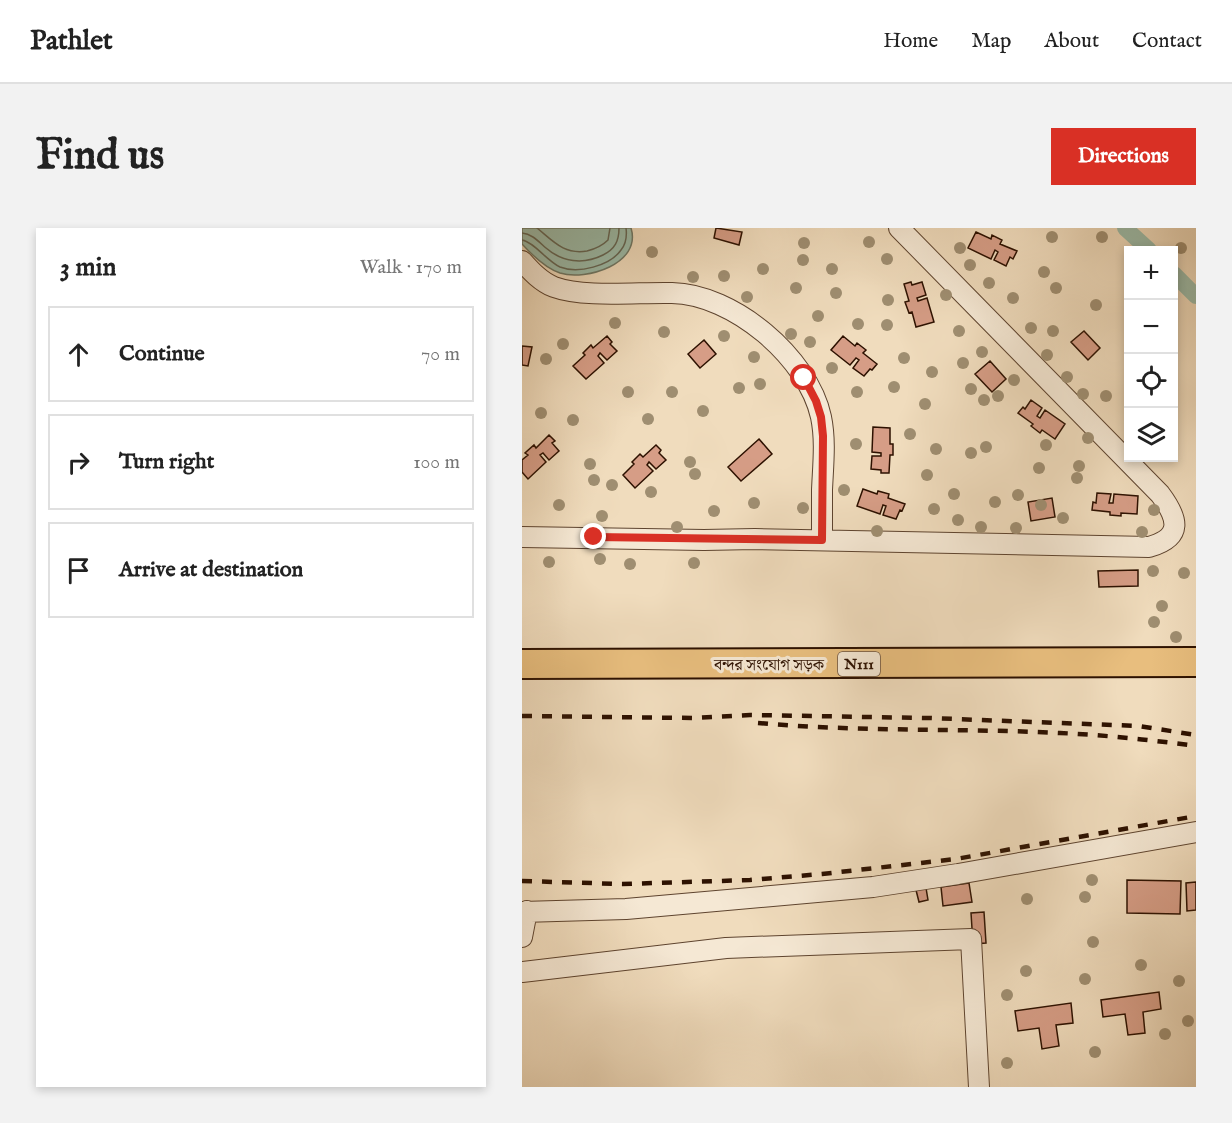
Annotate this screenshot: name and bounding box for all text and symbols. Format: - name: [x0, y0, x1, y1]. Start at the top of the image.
- text: Pathlet: [30, 24, 113, 59]
- text: Home: [883, 28, 938, 55]
- text: Map: [971, 28, 1011, 55]
- text: About: [1044, 28, 1099, 55]
- text: Contact: [1132, 28, 1202, 55]
- button: Directions: [1051, 128, 1196, 185]
- text: Find us: [36, 130, 164, 183]
- map controls: [1124, 246, 1178, 462]
- button: +: [1124, 246, 1178, 300]
- text: 3 min: [60, 251, 116, 284]
- text: Walk · 170 m: [360, 255, 462, 280]
- button: −: [1124, 300, 1178, 354]
- icon: ahead: [62, 338, 95, 371]
- text: Continue: [119, 340, 205, 368]
- text: 70 m: [421, 342, 460, 367]
- button: locate: [1124, 354, 1178, 408]
- route start: [790, 364, 816, 390]
- button: layers: [1124, 408, 1178, 462]
- icon: right: [62, 446, 95, 479]
- text: Turn right: [119, 448, 214, 476]
- text: 100 m: [413, 450, 460, 475]
- route end: [580, 523, 606, 549]
- icon: arrive: [62, 554, 95, 587]
- text: Arrive at destination: [119, 556, 303, 584]
- road number: N111: [838, 652, 880, 676]
- street label: বন্দর সংযোগ সড়ক: [713, 656, 825, 676]

